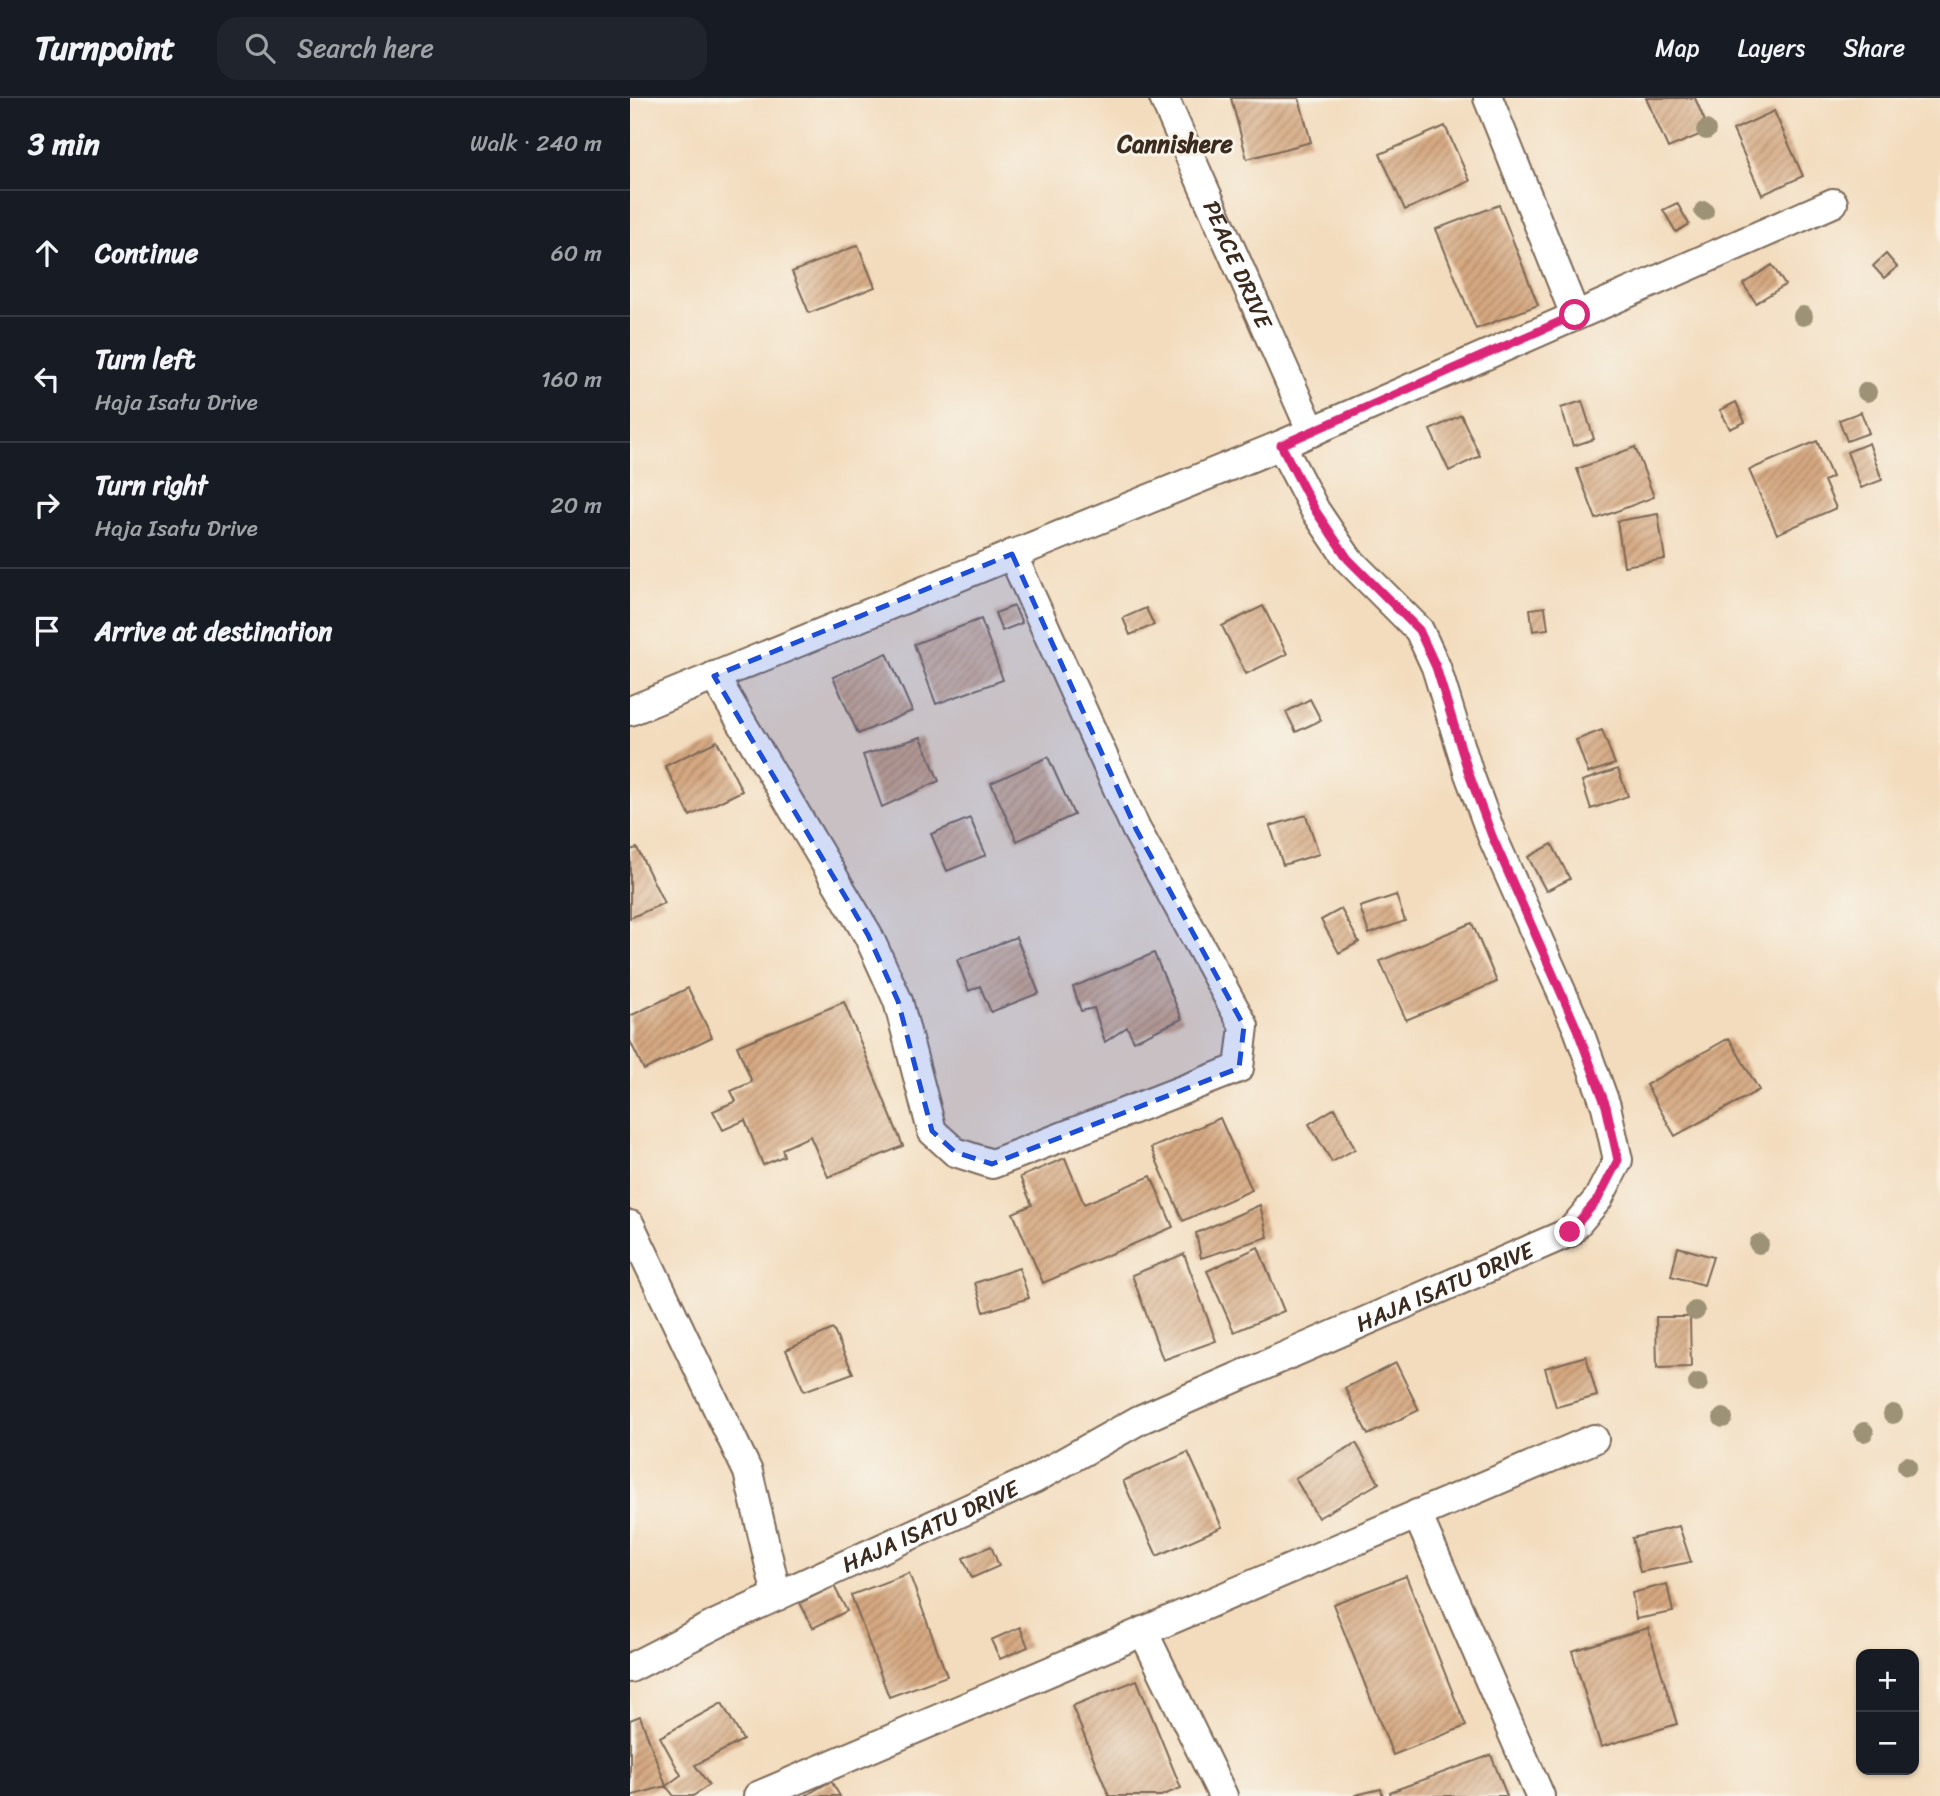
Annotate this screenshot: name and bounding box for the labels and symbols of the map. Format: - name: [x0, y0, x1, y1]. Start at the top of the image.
- district label: Cannishere: [1116, 123, 1233, 165]
- street label: PEACE DRIVE: [1191, 193, 1285, 336]
- route start: [1559, 299, 1590, 330]
- route end: [1554, 1216, 1585, 1247]
- street label: HAJA ISATU DRIVE: [1349, 1229, 1541, 1344]
- street label: HAJA ISATU DRIVE: [835, 1468, 1027, 1584]

